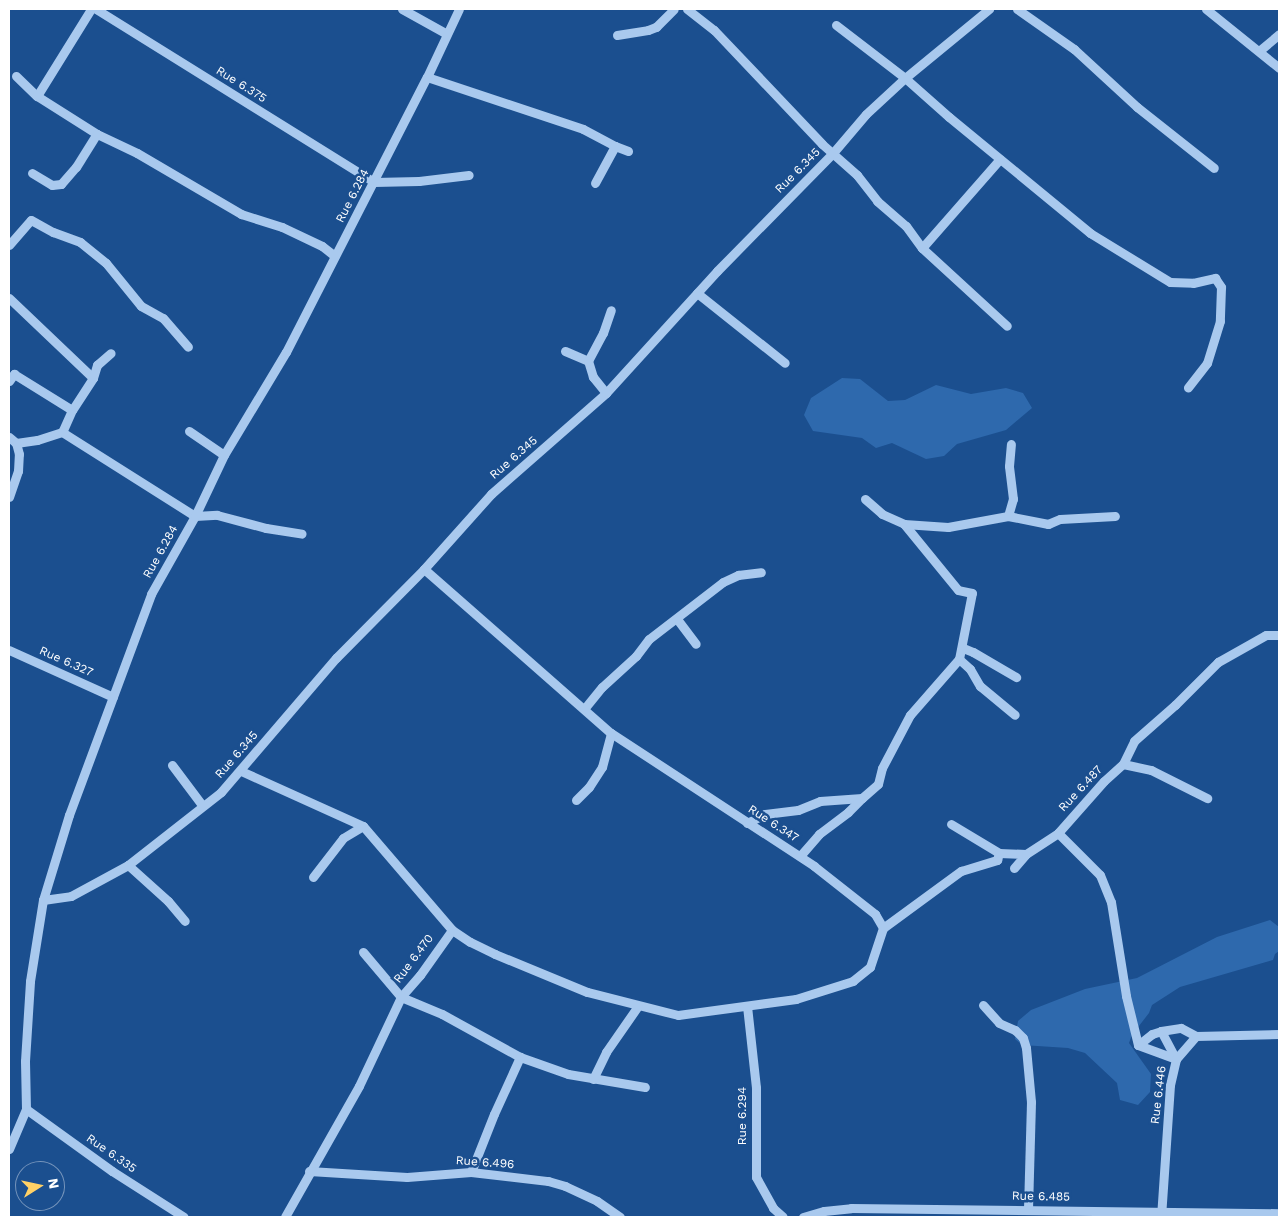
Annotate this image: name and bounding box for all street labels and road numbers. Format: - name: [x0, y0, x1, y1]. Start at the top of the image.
- street label: Rue 6.375: [213, 64, 269, 106]
- street label: Rue 6.345: [772, 145, 824, 197]
- street label: Rue 6.284: [333, 167, 373, 225]
- street label: Rue 6.345: [487, 434, 541, 482]
- street label: Rue 6.284: [141, 523, 181, 581]
- street label: Rue 6.327: [37, 644, 95, 680]
- street label: Rue 6.345: [213, 728, 261, 782]
- street label: Rue 6.487: [1056, 763, 1106, 815]
- street label: Rue 6.347: [745, 802, 801, 846]
- street label: Rue 6.470: [391, 932, 437, 986]
- street label: Rue 6.446: [1148, 1065, 1170, 1125]
- street label: Rue 6.294: [736, 1087, 750, 1145]
- street label: Rue 6.335: [83, 1132, 139, 1176]
- street label: Rue 6.496: [455, 1154, 515, 1172]
- street label: Rue 6.485: [1012, 1189, 1070, 1205]

